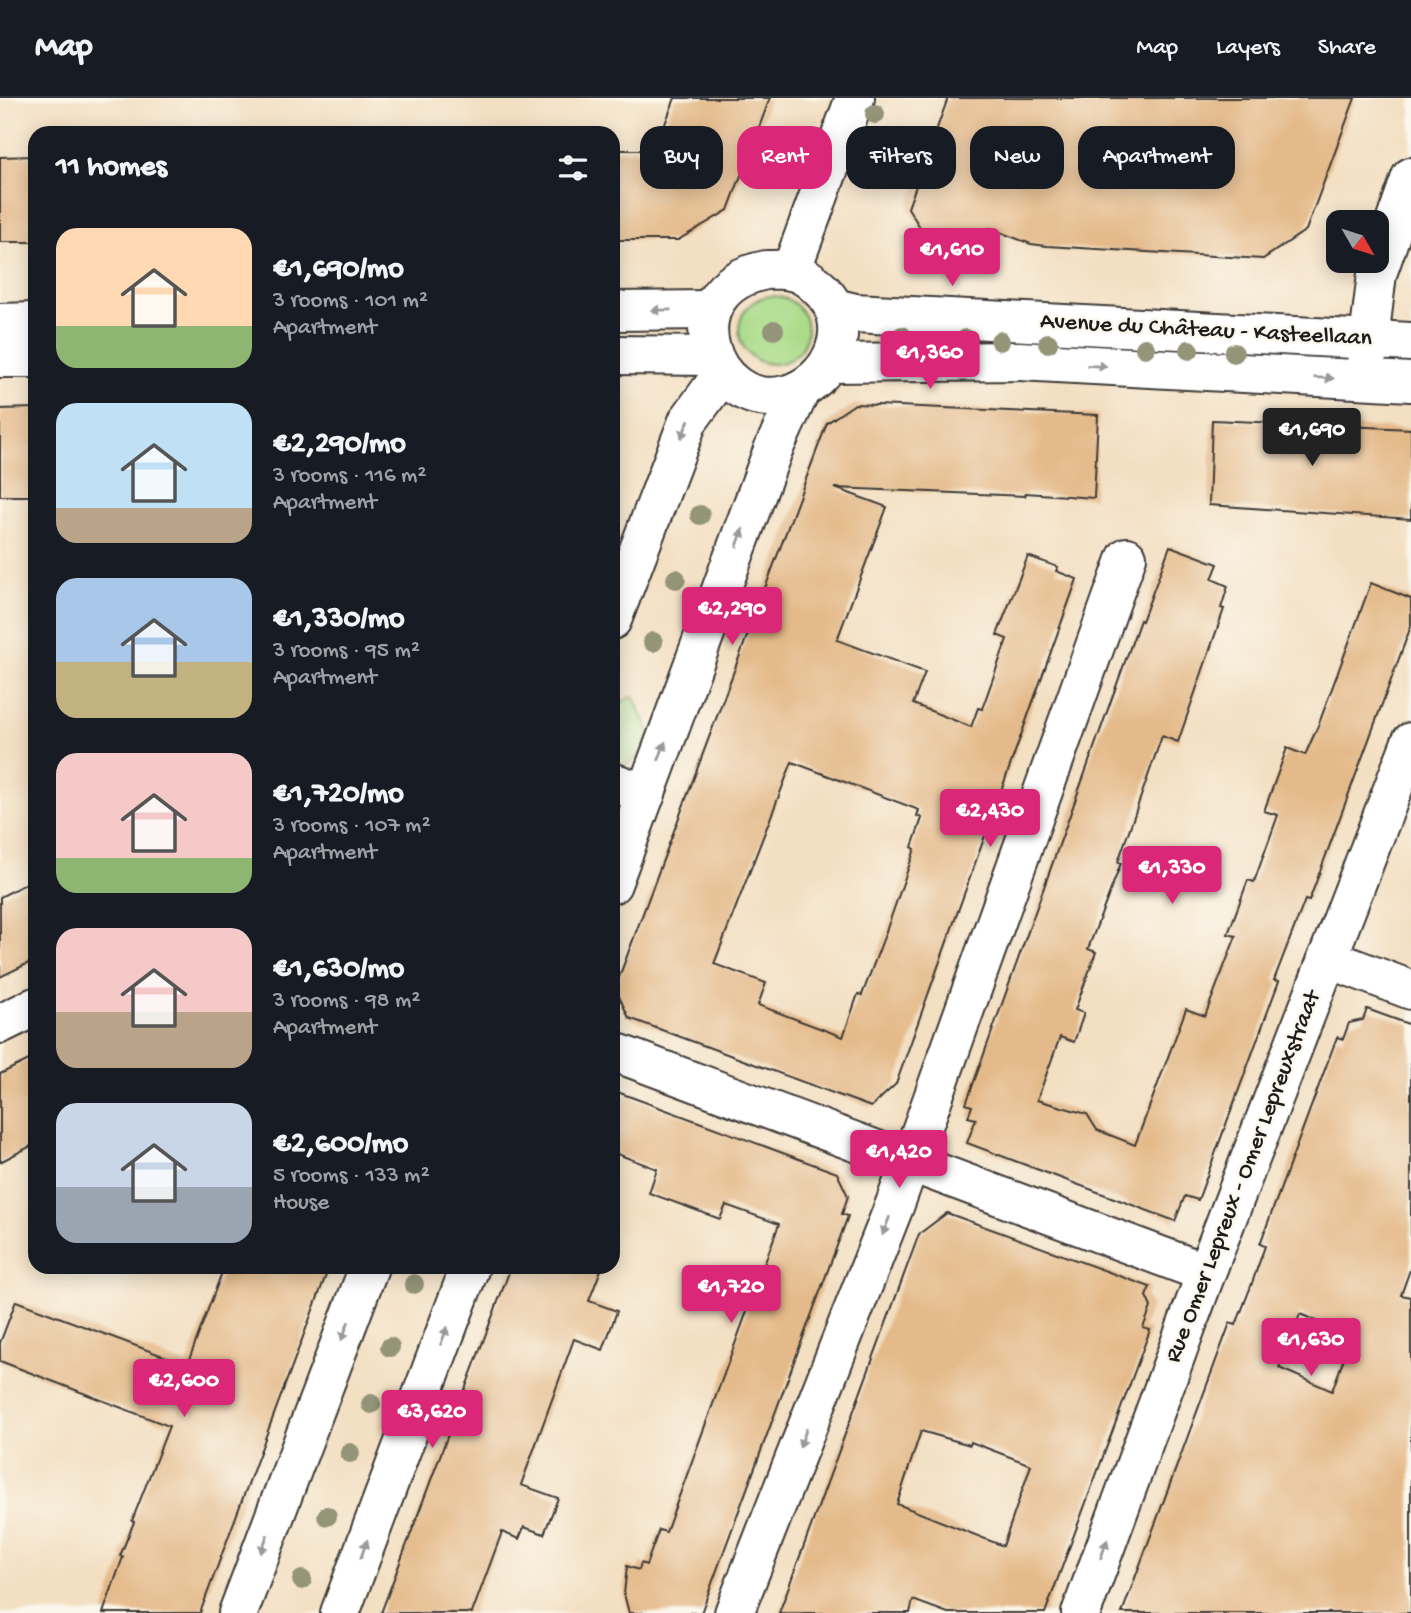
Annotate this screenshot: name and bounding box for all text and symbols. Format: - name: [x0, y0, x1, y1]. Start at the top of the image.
- text: Map: [35, 29, 92, 67]
- text: Map: [1136, 34, 1178, 63]
- text: Layers: [1216, 34, 1280, 63]
- text: Share: [1318, 34, 1376, 63]
- chip: Buy: [640, 126, 723, 189]
- chip: Rent: [737, 126, 832, 189]
- chip: Filters: [846, 126, 956, 189]
- chip: New: [970, 126, 1064, 189]
- chip: Apartment: [1078, 126, 1235, 189]
- icon: filters: [554, 149, 592, 187]
- text: 11 homes: [56, 151, 167, 186]
- north arrow: [1326, 210, 1390, 273]
- map controls: [1326, 210, 1389, 273]
- pin: €1,610: [895, 228, 1009, 288]
- text: €1,610: [920, 237, 984, 264]
- text: €1,690/mo: [273, 253, 404, 288]
- icon: home: [112, 256, 196, 340]
- text: 3 rooms · 101 m²: [273, 288, 428, 315]
- one-way arrow: [650, 305, 672, 316]
- street label: Avenue du Château - Kasteellaan: [1039, 308, 1373, 354]
- text: Apartment: [273, 315, 377, 342]
- pin: €1,360: [873, 331, 987, 391]
- text: €1,360: [897, 340, 963, 367]
- one-way arrow: [1086, 360, 1108, 371]
- one-way arrow: [1313, 373, 1335, 384]
- pin: €1,690: [1255, 408, 1369, 468]
- text: €1,690: [1279, 417, 1345, 444]
- one-way arrow: [679, 419, 691, 439]
- text: €2,290/mo: [273, 428, 406, 463]
- icon: home: [112, 431, 196, 515]
- text: 3 rooms · 116 m²: [273, 463, 426, 490]
- text: Apartment: [273, 490, 377, 517]
- one-way arrow: [735, 527, 746, 548]
- pin: €2,290: [675, 588, 789, 647]
- text: €2,290: [698, 596, 766, 623]
- text: €1,330/mo: [273, 603, 405, 638]
- icon: home: [112, 606, 196, 690]
- text: 3 rooms · 95 m²: [273, 638, 420, 665]
- text: Apartment: [273, 665, 377, 692]
- one-way arrow: [656, 741, 667, 762]
- text: €1,720/mo: [273, 778, 404, 813]
- icon: home: [112, 781, 196, 865]
- pin: €2,430: [933, 790, 1047, 849]
- text: €2,430: [956, 798, 1024, 825]
- text: 3 rooms · 107 m²: [273, 813, 431, 840]
- text: Apartment: [273, 840, 377, 867]
- pin: €1,330: [1115, 846, 1229, 906]
- text: €1,330: [1138, 855, 1206, 882]
- text: €1,630/mo: [273, 953, 404, 988]
- icon: home: [112, 956, 196, 1040]
- street label: Rue Omer Lepreux - Omer Lepreuxstraat: [1160, 985, 1329, 1367]
- text: 3 rooms · 98 m²: [273, 988, 420, 1015]
- text: Apartment: [273, 1015, 377, 1042]
- text: €2,600/mo: [273, 1128, 408, 1163]
- pin: €1,420: [842, 1130, 956, 1190]
- icon: home: [112, 1131, 196, 1215]
- text: €1,420: [866, 1139, 932, 1166]
- text: 5 rooms · 133 m²: [273, 1163, 430, 1190]
- text: House: [273, 1190, 329, 1217]
- one-way arrow: [881, 1216, 892, 1237]
- pin: €1,720: [674, 1266, 788, 1325]
- text: €1,720: [698, 1274, 764, 1301]
- pin: €1,630: [1254, 1318, 1368, 1378]
- one-way arrow: [339, 1320, 350, 1341]
- one-way arrow: [438, 1325, 449, 1346]
- text: €1,630: [1278, 1327, 1344, 1354]
- pin: €2,600: [127, 1360, 241, 1419]
- text: €2,600: [149, 1368, 219, 1395]
- pin: €3,620: [375, 1390, 489, 1450]
- text: €3,620: [398, 1399, 466, 1426]
- one-way arrow: [797, 1428, 808, 1449]
- one-way arrow: [259, 1533, 270, 1554]
- one-way arrow: [359, 1538, 370, 1559]
- one-way arrow: [1099, 1538, 1110, 1559]

